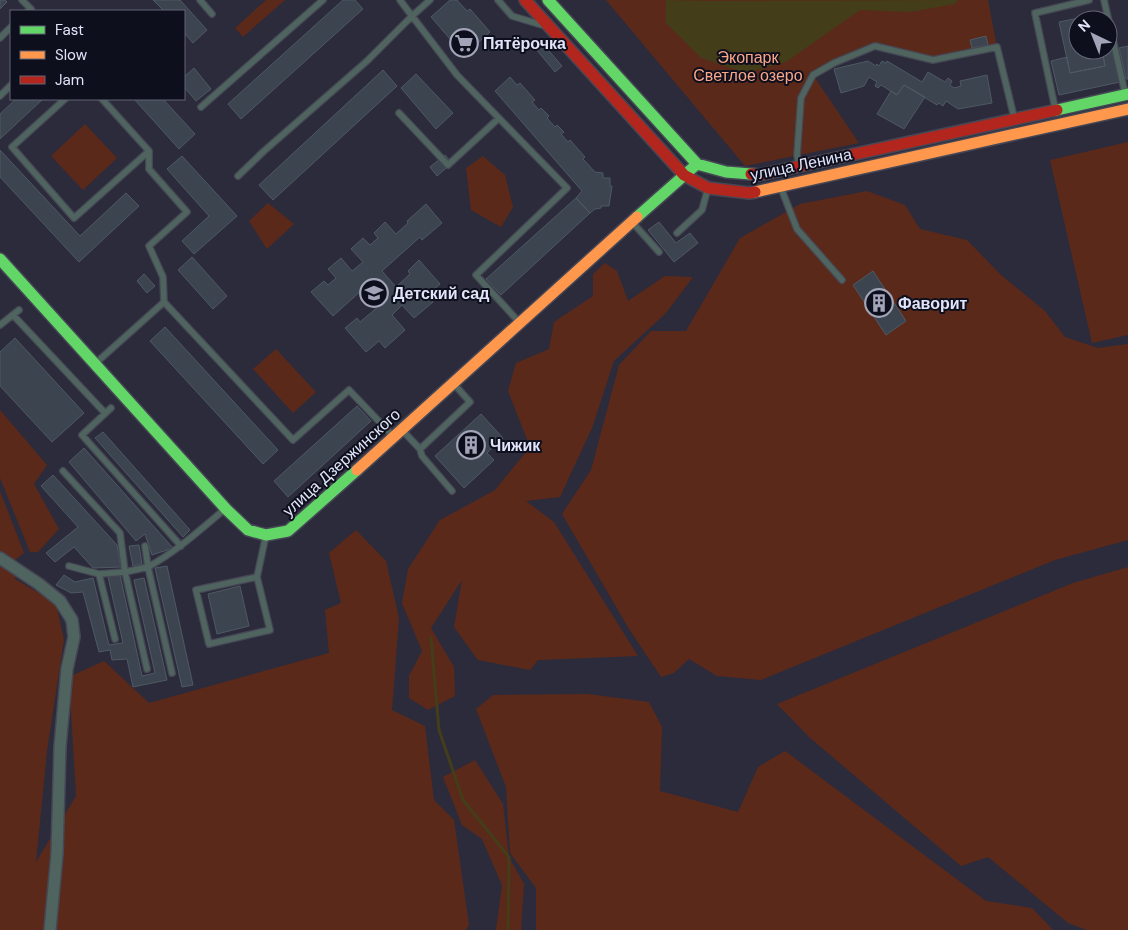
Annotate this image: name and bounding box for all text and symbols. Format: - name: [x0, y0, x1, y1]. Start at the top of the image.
- legend: [10, 10, 185, 100]
- north arrow: [1068, 10, 1118, 60]
- text: N: [1074, 15, 1094, 36]
- text: Fast: [55, 20, 84, 40]
- supermarket icon: Пятёрочка: [449, 28, 479, 58]
- place label: Пятёрочка: [483, 33, 566, 54]
- text: Slow: [55, 45, 88, 65]
- park label: Экопарк Светлое озеро: [693, 47, 803, 86]
- text: Jam: [55, 70, 84, 90]
- street label: улица Ленина: [748, 143, 854, 185]
- school or university icon: Детский сад: [359, 278, 389, 308]
- place label: Детский сад: [393, 283, 489, 304]
- building icon: Фаворит: [864, 288, 894, 318]
- place label: Фаворит: [898, 293, 968, 314]
- street label: улица Дзержинского: [278, 404, 405, 521]
- building icon: Чижик: [456, 430, 486, 460]
- place label: Чижик: [490, 435, 541, 456]

